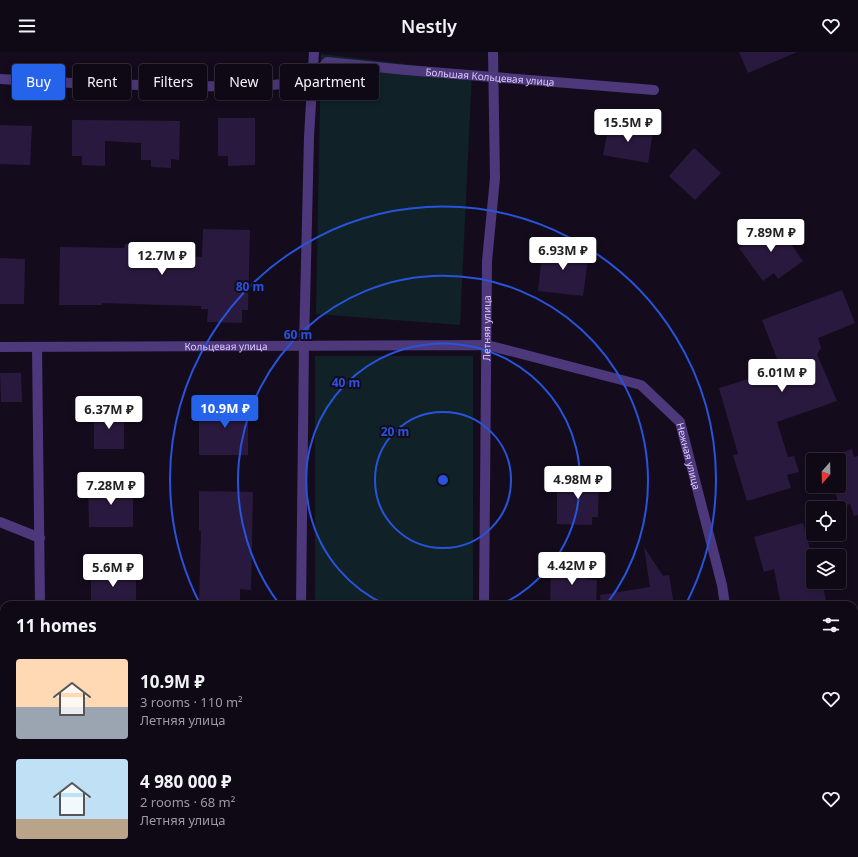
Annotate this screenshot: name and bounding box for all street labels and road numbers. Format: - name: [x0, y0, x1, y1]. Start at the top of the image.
- street label: Большая Кольцевая улица: [425, 65, 555, 89]
- street label: Летняя улица: [479, 295, 494, 361]
- street label: Кольцевая улица: [184, 339, 268, 353]
- street label: Нежная улица: [673, 421, 704, 491]

